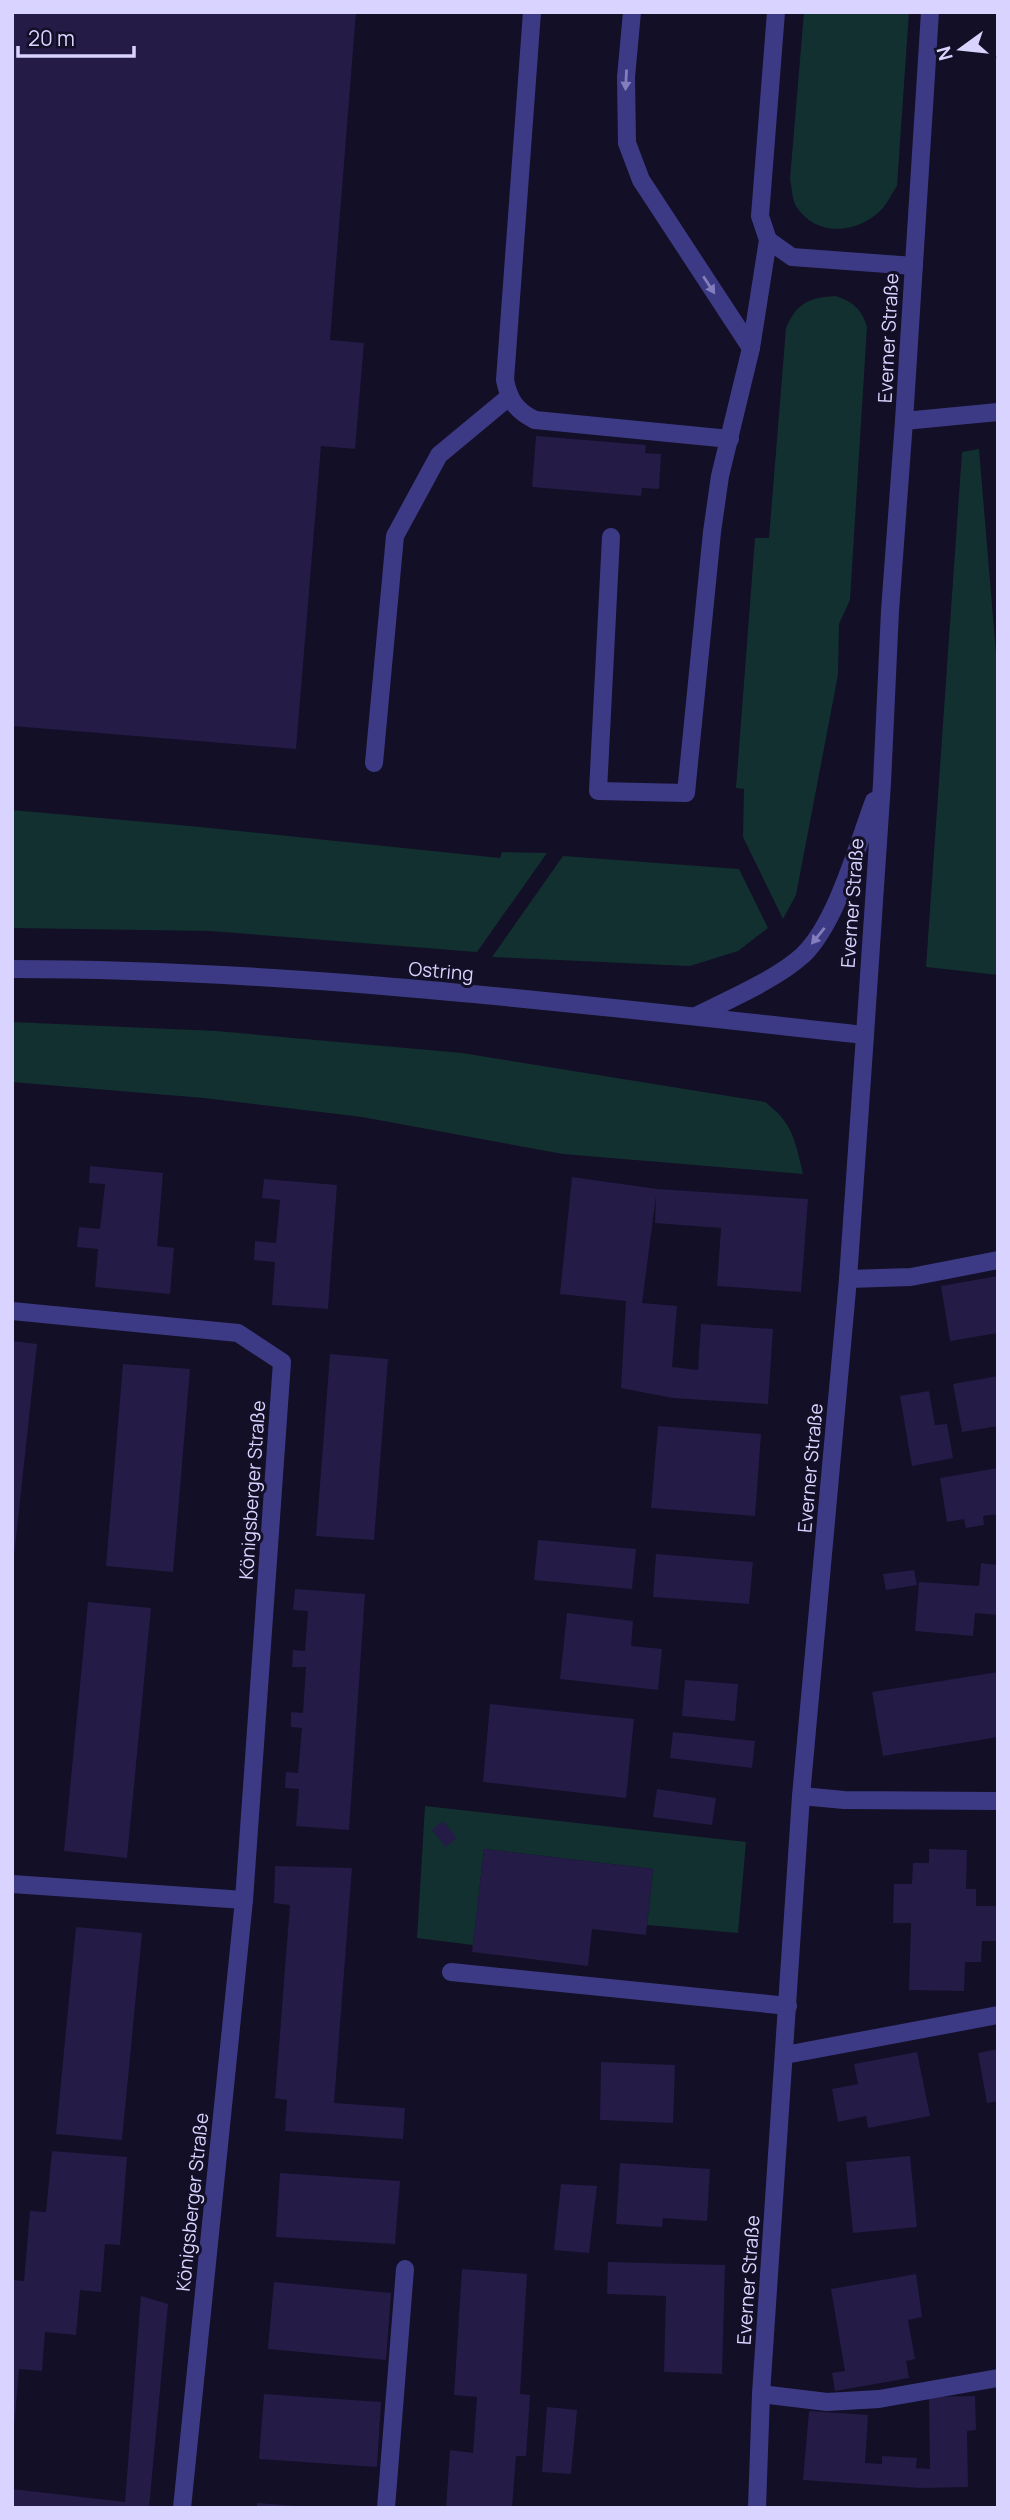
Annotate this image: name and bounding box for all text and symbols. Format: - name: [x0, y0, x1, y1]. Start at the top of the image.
- scale bar: [18, 14, 133, 58]
- north arrow: [926, 14, 996, 84]
- text: 20 m: [28, 24, 75, 52]
- text: N: [930, 43, 959, 63]
- one-way arrow: [621, 70, 632, 92]
- street label: Everner Straße: [872, 272, 904, 404]
- one-way arrow: [702, 276, 716, 294]
- street label: Everner Straße: [835, 837, 869, 969]
- one-way arrow: [811, 926, 826, 944]
- street label: Ostring: [407, 955, 475, 987]
- street label: Königsberger Straße: [233, 1400, 271, 1580]
- street label: Everner Straße: [791, 1402, 829, 1534]
- street label: Königsberger Straße: [170, 2111, 214, 2293]
- street label: Everner Straße: [731, 2214, 765, 2346]

